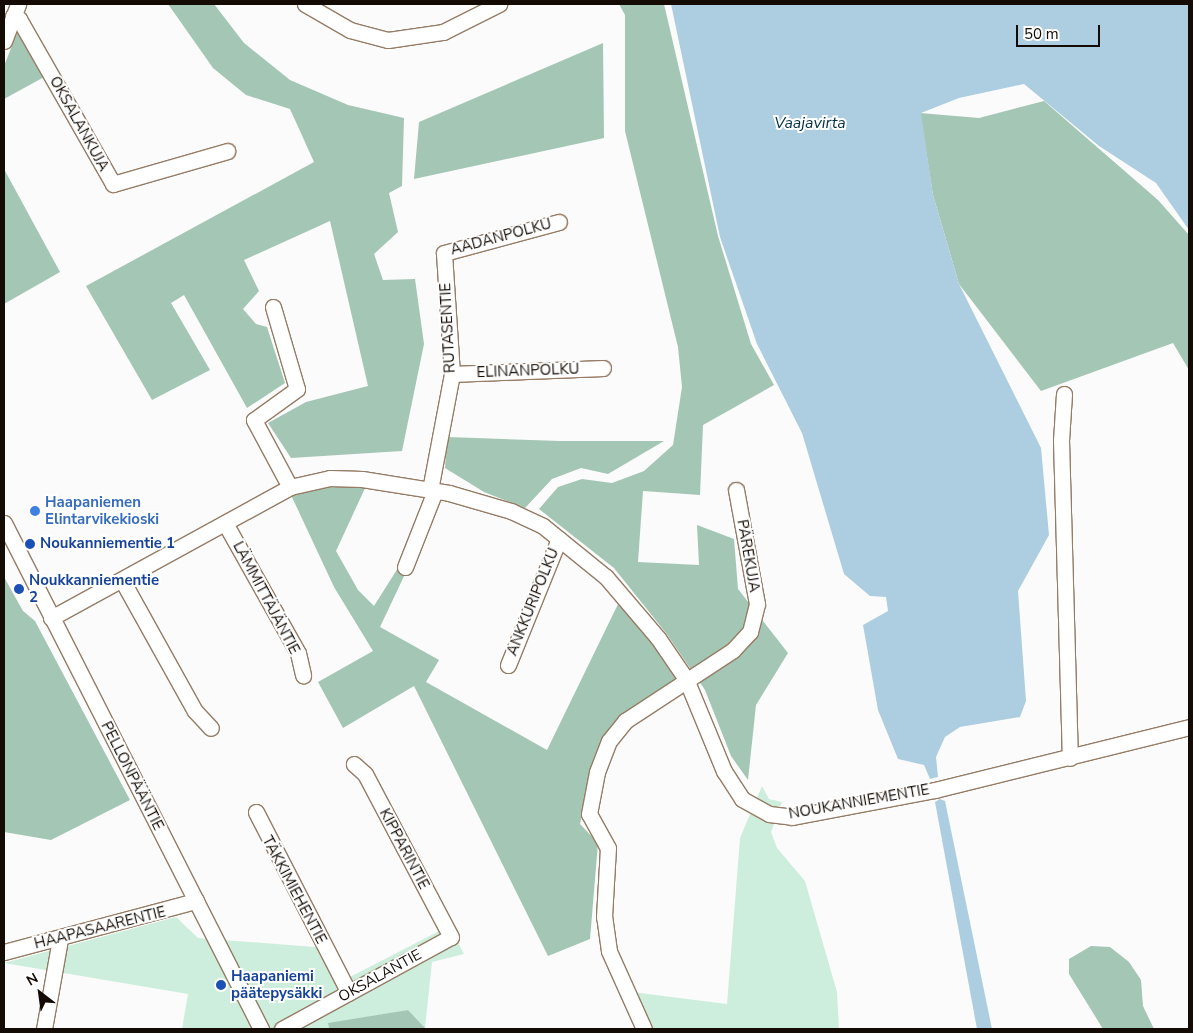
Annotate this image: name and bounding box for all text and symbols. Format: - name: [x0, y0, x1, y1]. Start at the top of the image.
- scale bar: [1018, 15, 1102, 47]
- text: 50 m: [1024, 24, 1059, 44]
- street label: OKSALANKUJA: [45, 73, 113, 175]
- water label: Vaajavirta: [774, 113, 846, 133]
- street label: AADANPOLKU: [448, 215, 554, 259]
- street label: RUTASENTIE: [437, 282, 459, 374]
- street label: ELINANPOLKU: [476, 360, 580, 382]
- place label: Haapaniemen Elintarvikekioski: [45, 493, 159, 528]
- marker: Haapaniemen Elintarvikekioski: [29, 505, 41, 517]
- street label: PÄREKUJA: [733, 518, 763, 594]
- place label: Noukanniementie 1: [40, 535, 175, 553]
- marker: Noukanniementie 1: [24, 538, 36, 550]
- street label: LÄMMITTÄJÄNTIE: [229, 539, 303, 657]
- street label: ANKKURIPOLKU: [503, 545, 563, 659]
- place label: Noukkanniementie 2: [29, 571, 159, 606]
- marker: Noukkanniementie 2: [13, 583, 25, 595]
- street label: PELLONPÄÄNTIE: [97, 719, 167, 833]
- street label: NOUKANNIEMENTIE: [787, 781, 931, 823]
- street label: KIPPARINTIE: [375, 806, 433, 892]
- street label: TÄKKIMIEHENTIE: [258, 833, 330, 947]
- street label: HAAPASAARENTIE: [32, 903, 168, 953]
- street label: OKSALANTIE: [335, 946, 425, 1006]
- place label: Haapaniemi päätepysäkki: [231, 967, 322, 1002]
- north arrow: [15, 968, 65, 1018]
- text: N: [23, 969, 42, 990]
- marker: Haapaniemi päätepysäkki: [215, 979, 227, 991]

